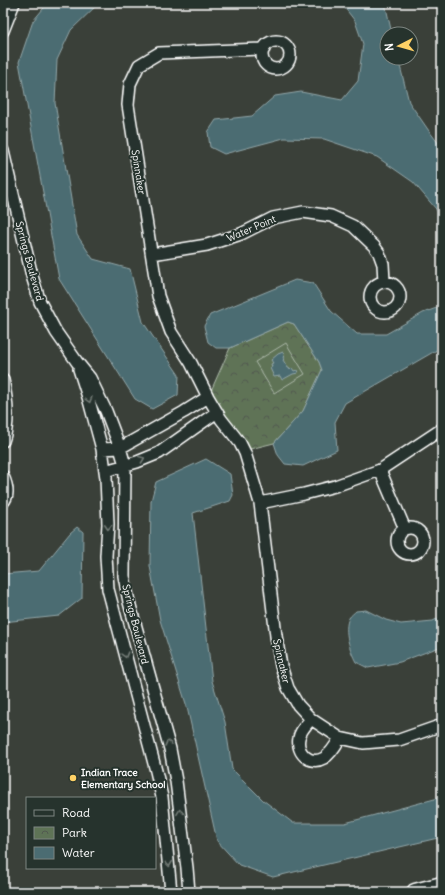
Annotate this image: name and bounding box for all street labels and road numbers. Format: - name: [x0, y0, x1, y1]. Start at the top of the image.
- street label: Spinnaker: [129, 149, 148, 195]
- street label: Water Point: [225, 212, 278, 245]
- street label: Springs Boulevard: [13, 220, 46, 302]
- street label: Springs Boulevard: [119, 583, 152, 666]
- street label: Spinnaker: [270, 638, 293, 685]

